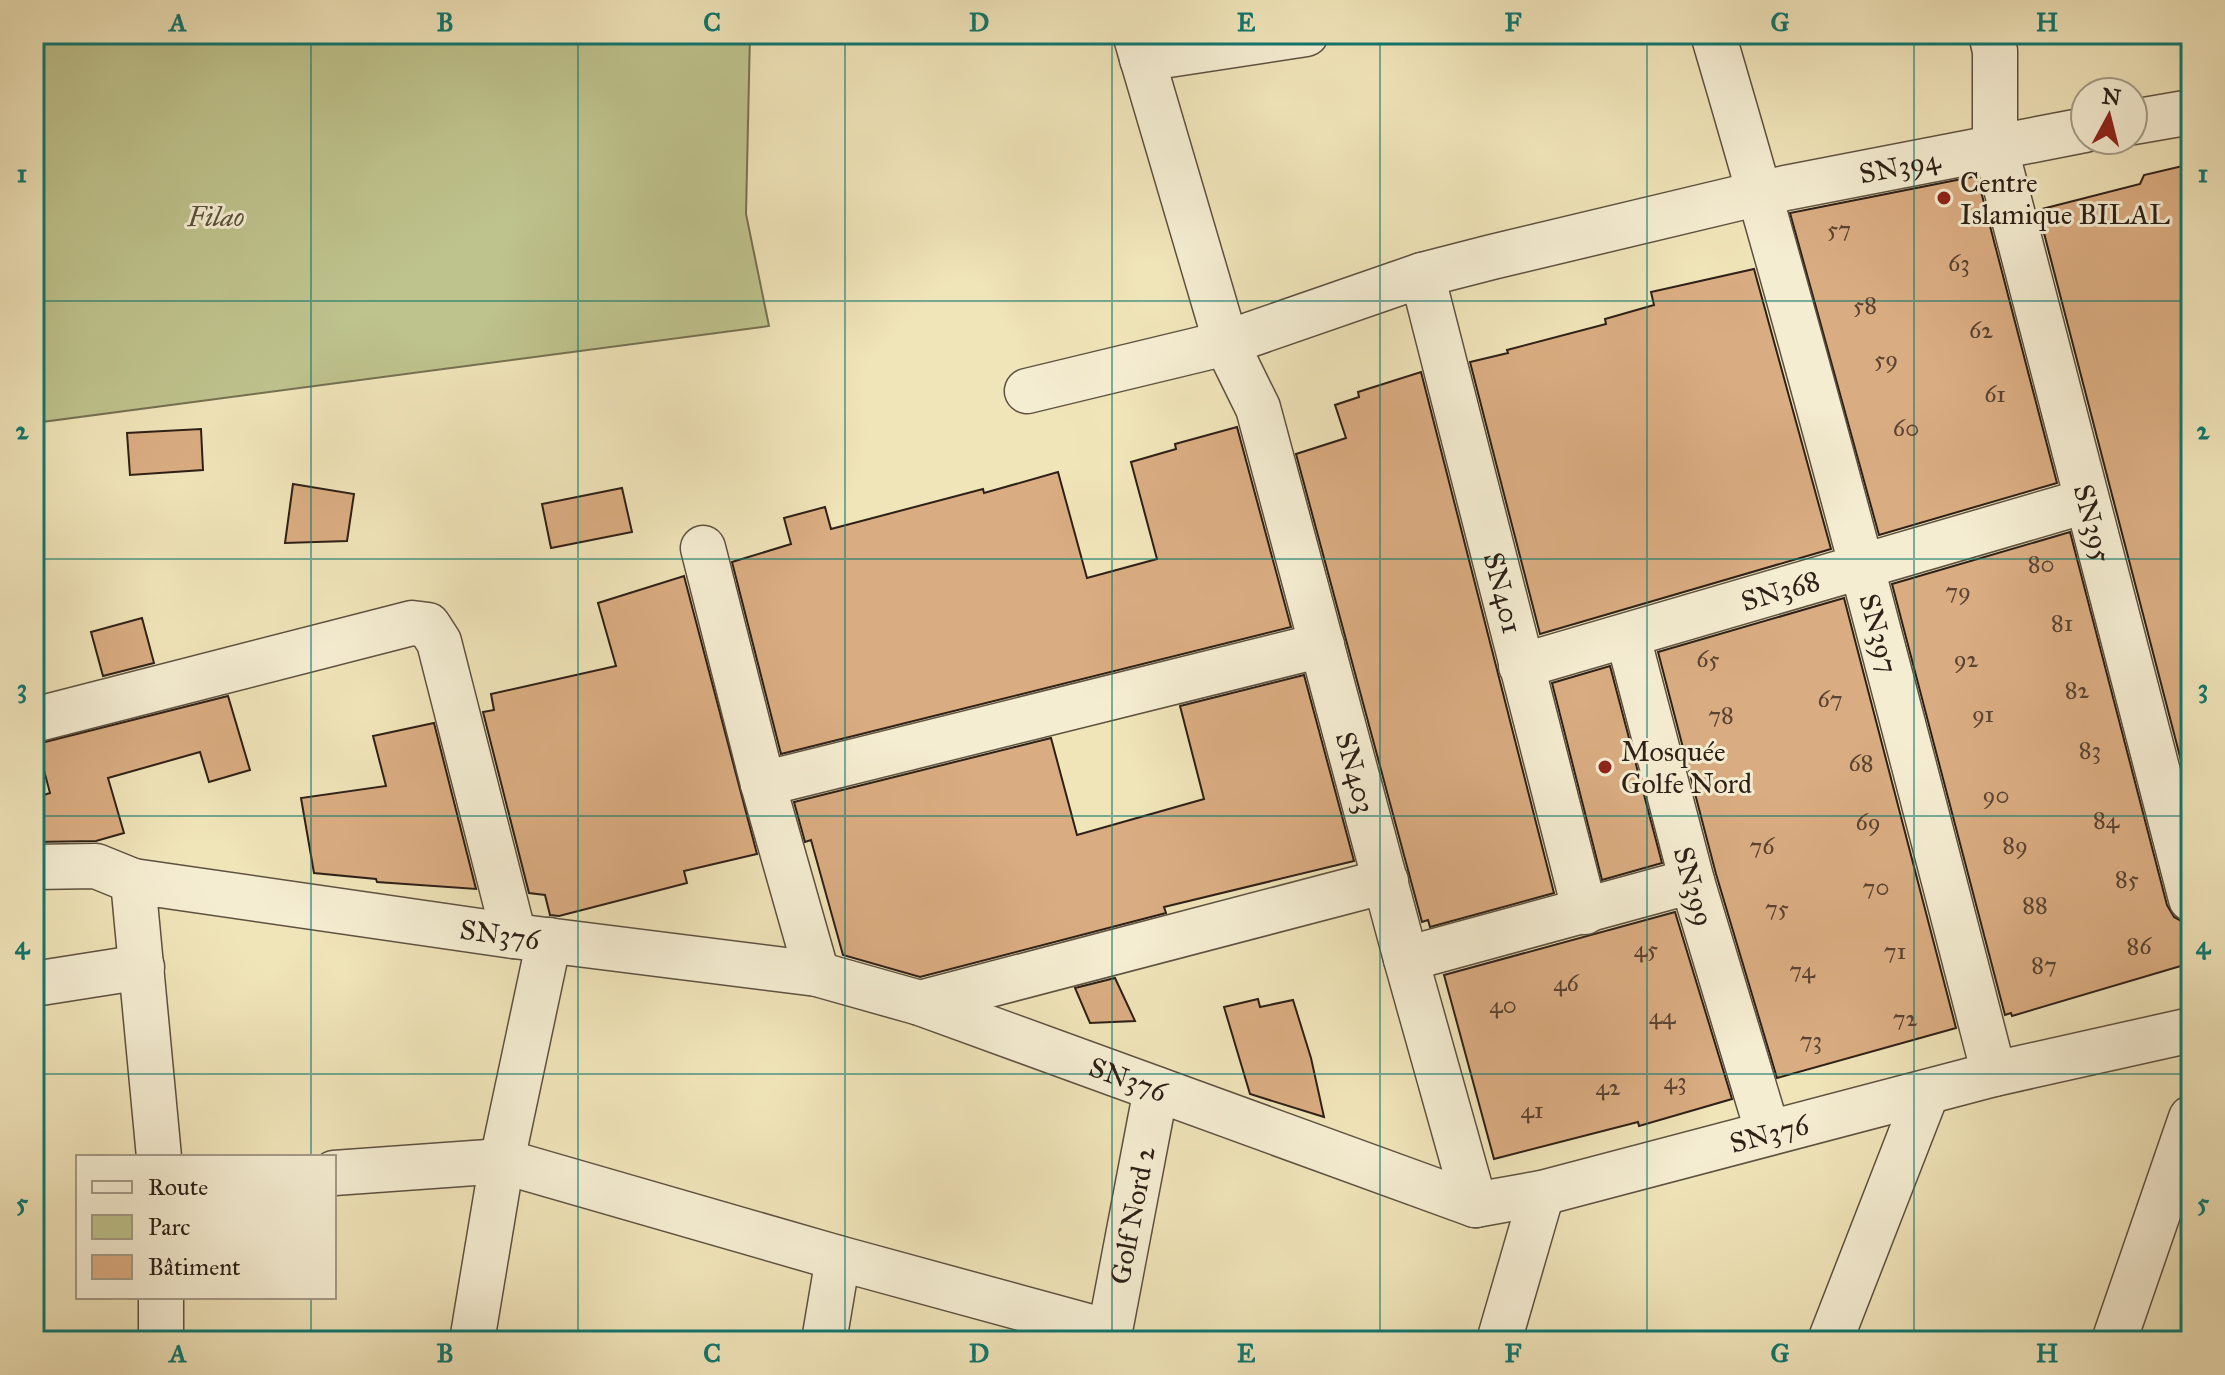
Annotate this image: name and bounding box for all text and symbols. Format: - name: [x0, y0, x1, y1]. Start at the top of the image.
- text: A: [167, 6, 187, 38]
- text: B: [436, 6, 454, 38]
- text: C: [703, 6, 721, 38]
- text: D: [969, 6, 989, 38]
- text: E: [1237, 6, 1256, 38]
- text: F: [1505, 6, 1522, 38]
- text: G: [1770, 6, 1790, 38]
- text: H: [2036, 6, 2059, 38]
- north arrow: [2069, 76, 2149, 156]
- text: N: [2100, 82, 2123, 111]
- street label: SN394: [1856, 141, 1944, 191]
- text: 1: [17, 157, 27, 189]
- text: 1: [2198, 157, 2208, 189]
- place label: Centre Islamique BILAL: [1960, 165, 2170, 232]
- marker: Centre Islamique BILAL: [1935, 189, 1953, 207]
- park label: Filao: [187, 199, 245, 234]
- house number: 57: [1827, 214, 1851, 244]
- house number: 63: [1948, 248, 1970, 278]
- house number: 58: [1853, 290, 1877, 320]
- house number: 62: [1969, 315, 1993, 345]
- house number: 59: [1874, 344, 1898, 374]
- house number: 61: [1984, 379, 2006, 409]
- house number: 60: [1893, 413, 1919, 443]
- text: 2: [16, 414, 30, 446]
- text: 2: [2197, 414, 2211, 446]
- street label: SN395: [2066, 480, 2120, 566]
- street label: SN401: [1476, 548, 1531, 637]
- house number: 80: [2028, 549, 2054, 579]
- street label: SN368: [1737, 562, 1824, 618]
- house number: 79: [1945, 576, 1971, 606]
- street label: SN397: [1852, 590, 1907, 677]
- house number: 81: [2051, 608, 2073, 638]
- house number: 65: [1696, 644, 1720, 674]
- house number: 92: [1954, 644, 1979, 674]
- text: 3: [17, 672, 27, 704]
- text: 3: [2198, 672, 2208, 704]
- house number: 82: [2065, 675, 2089, 705]
- house number: 67: [1817, 684, 1843, 714]
- house number: 91: [1972, 699, 1994, 729]
- house number: 78: [1708, 700, 1734, 730]
- street label: SN403: [1328, 728, 1384, 817]
- place label: Mosquée Golfe Nord: [1621, 734, 1752, 801]
- house number: 83: [2079, 735, 2101, 765]
- house number: 68: [1848, 748, 1874, 778]
- marker: Mosquée Golfe Nord: [1596, 758, 1614, 776]
- house number: 90: [1983, 780, 2009, 810]
- house number: 84: [2093, 805, 2120, 835]
- house number: 69: [1855, 807, 1881, 837]
- house number: 89: [2002, 830, 2028, 860]
- house number: 76: [1749, 831, 1775, 861]
- street label: SN399: [1666, 843, 1722, 930]
- house number: 85: [2115, 864, 2139, 894]
- house number: 70: [1863, 872, 1889, 902]
- house number: 88: [2022, 890, 2048, 920]
- house number: 75: [1765, 893, 1789, 923]
- street label: SN376: [458, 911, 544, 957]
- text: 4: [15, 929, 31, 961]
- text: 4: [2196, 929, 2212, 961]
- house number: 86: [2126, 931, 2152, 961]
- house number: 45: [1634, 934, 1658, 964]
- house number: 71: [1884, 936, 1906, 966]
- house number: 87: [2031, 950, 2057, 980]
- house number: 74: [1789, 955, 1815, 985]
- house number: 46: [1553, 968, 1580, 998]
- house number: 40: [1489, 990, 1517, 1020]
- house number: 44: [1649, 1001, 1676, 1031]
- house number: 72: [1893, 1003, 1917, 1033]
- house number: 73: [1800, 1025, 1822, 1055]
- street label: SN376: [1084, 1049, 1173, 1109]
- house number: 43: [1664, 1066, 1686, 1096]
- house number: 42: [1595, 1072, 1621, 1102]
- house number: 41: [1521, 1095, 1543, 1125]
- street label: SN376: [1726, 1106, 1814, 1160]
- street label: Golf Nord 2: [1102, 1143, 1162, 1287]
- legend: [76, 1155, 336, 1299]
- text: Route: [148, 1172, 208, 1202]
- text: 5: [16, 1186, 29, 1218]
- text: 5: [2197, 1186, 2210, 1218]
- text: Parc: [148, 1212, 190, 1242]
- text: Bâtiment: [148, 1252, 241, 1282]
- text: A: [167, 1337, 187, 1369]
- text: B: [436, 1337, 454, 1369]
- text: C: [703, 1337, 721, 1369]
- text: D: [969, 1337, 989, 1369]
- text: E: [1237, 1337, 1256, 1369]
- text: F: [1505, 1337, 1522, 1369]
- text: G: [1770, 1337, 1790, 1369]
- text: H: [2036, 1337, 2059, 1369]

